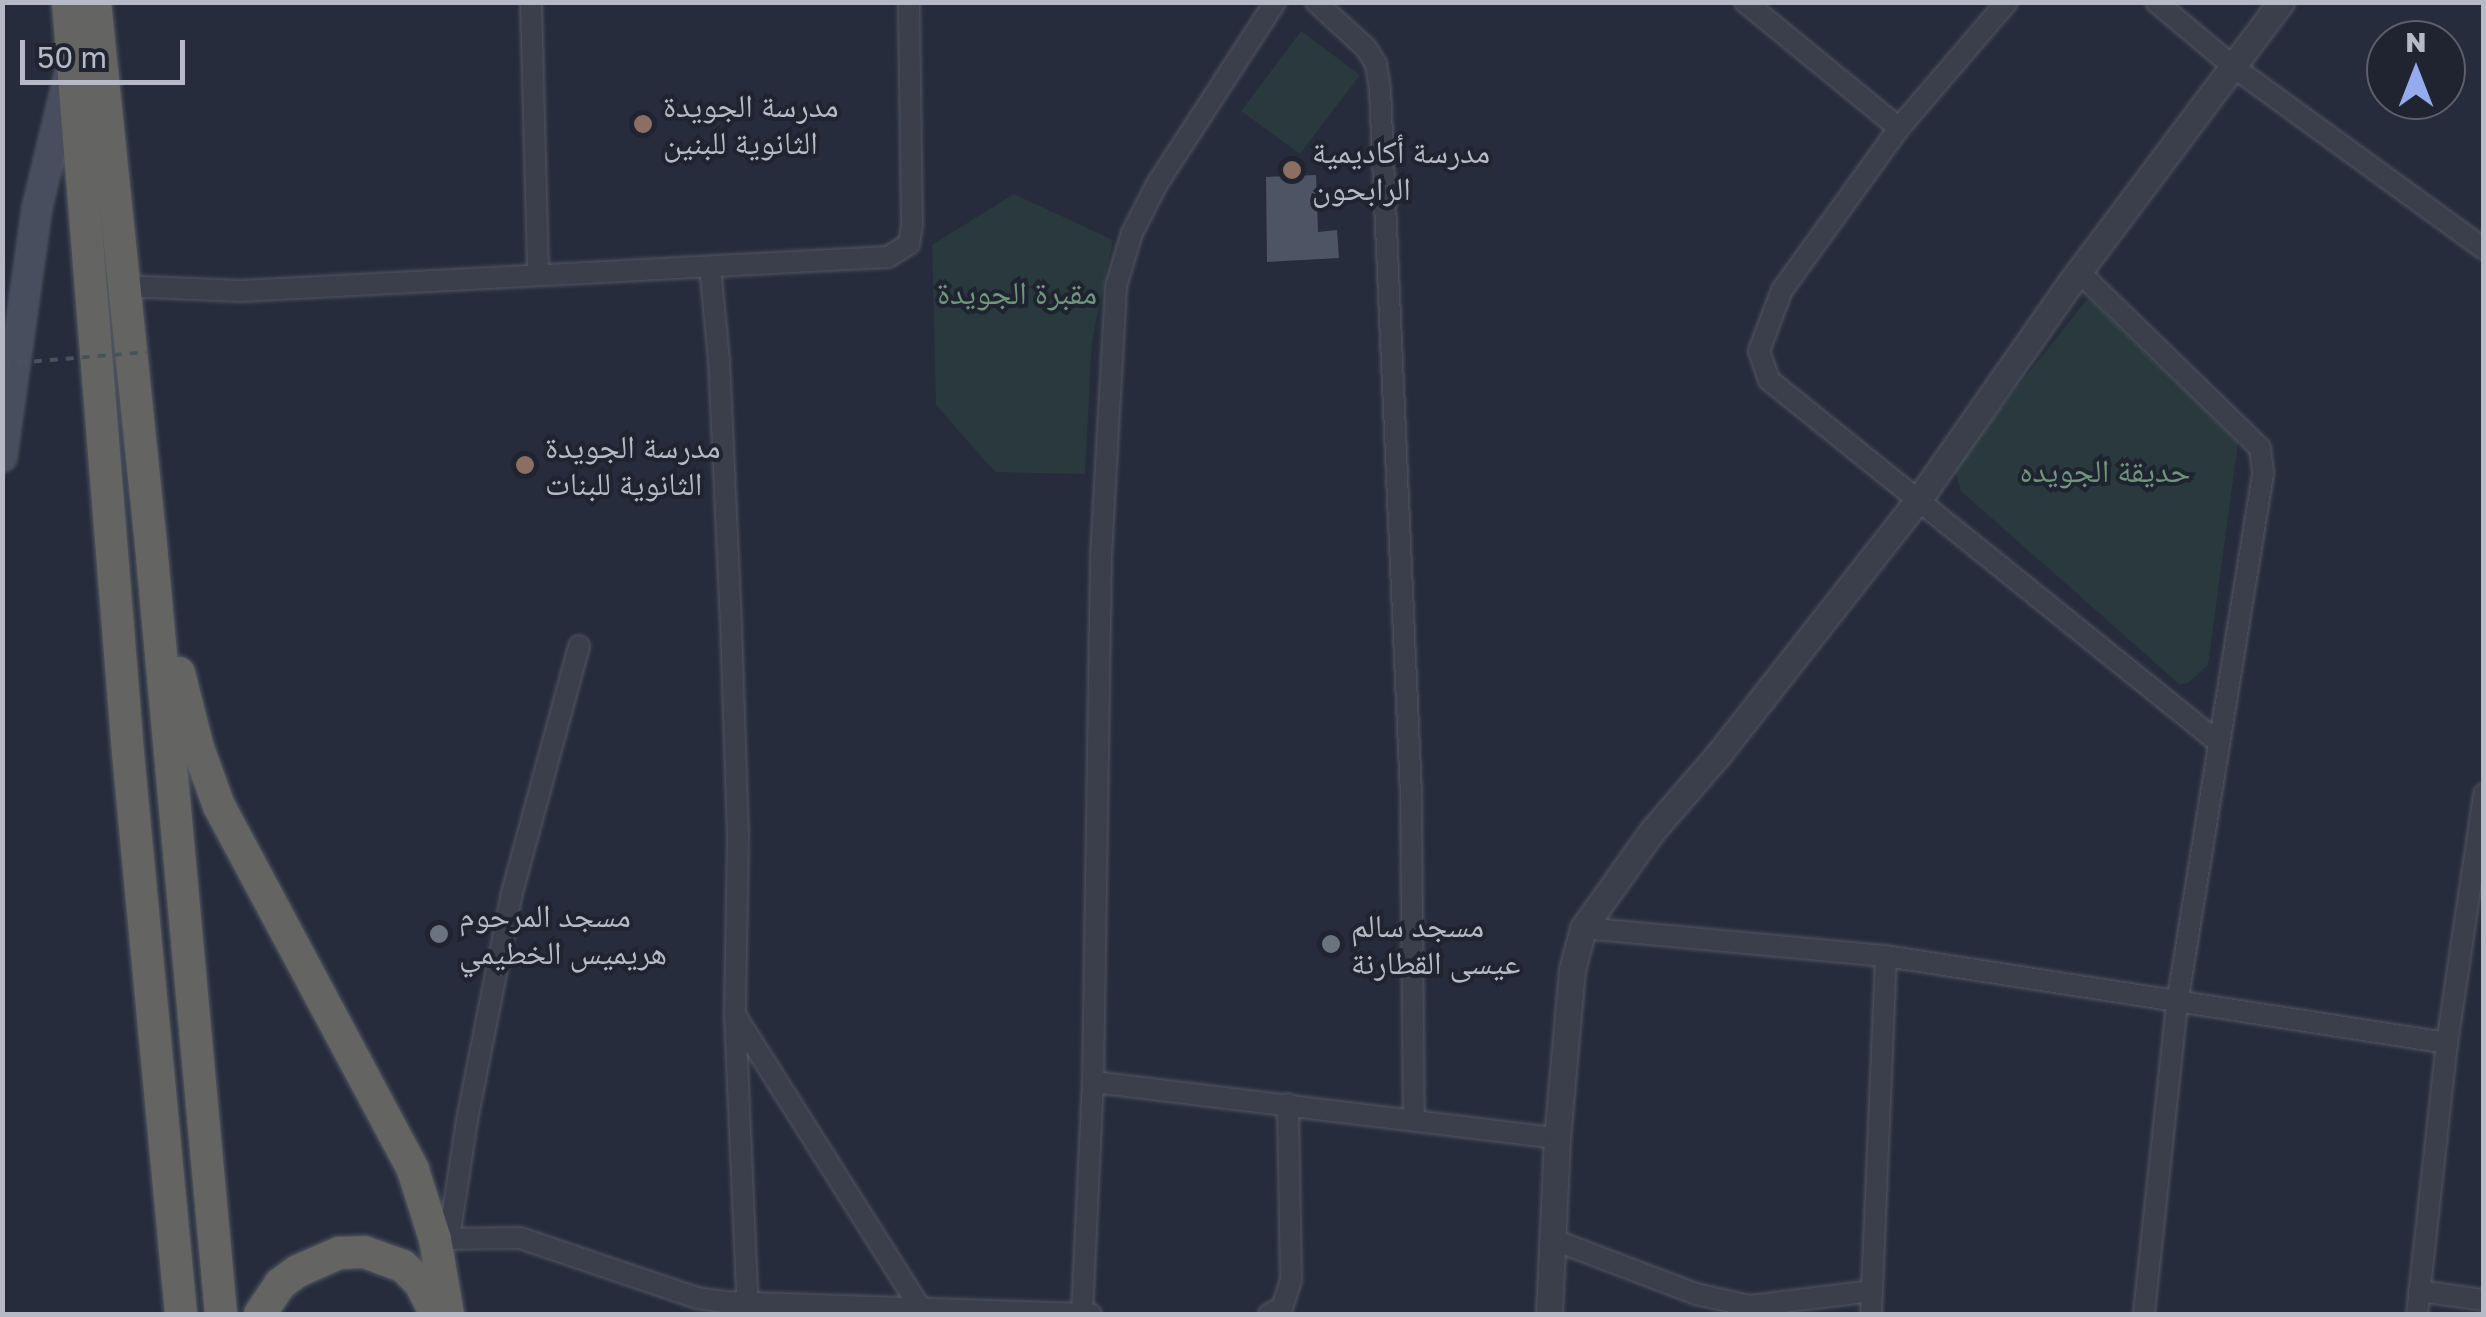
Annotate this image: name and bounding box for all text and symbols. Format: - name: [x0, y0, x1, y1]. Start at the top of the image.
- scale bar: [25, 20, 190, 82]
- north arrow: [2366, 20, 2466, 120]
- text: N: [2405, 25, 2427, 58]
- text: 50 m: [37, 39, 107, 75]
- place label: مدرسة الجويدة الثانوية للبنين: [663, 87, 839, 162]
- marker: مدرسة الجويدة الثانوية للبنين: [632, 113, 654, 135]
- place label: مدرسة أكاديمية الرابحون: [1312, 133, 1490, 208]
- marker: مدرسة أكاديمية الرابحون: [1281, 159, 1303, 181]
- park label: مقبرة الجويدة: [937, 273, 1097, 311]
- place label: مدرسة الجويدة الثانوية للبنات: [545, 428, 721, 503]
- park label: حديقة الجويده: [2019, 451, 2191, 489]
- marker: مدرسة الجويدة الثانوية للبنات: [514, 454, 536, 476]
- place label: مسجد المرحوم هريميس الخطيمي: [459, 897, 667, 972]
- place label: مسجد سالم عيسى القطارنة: [1351, 907, 1521, 982]
- marker: مسجد المرحوم هريميس الخطيمي: [428, 923, 450, 945]
- marker: مسجد سالم عيسى القطارنة: [1320, 933, 1342, 955]

